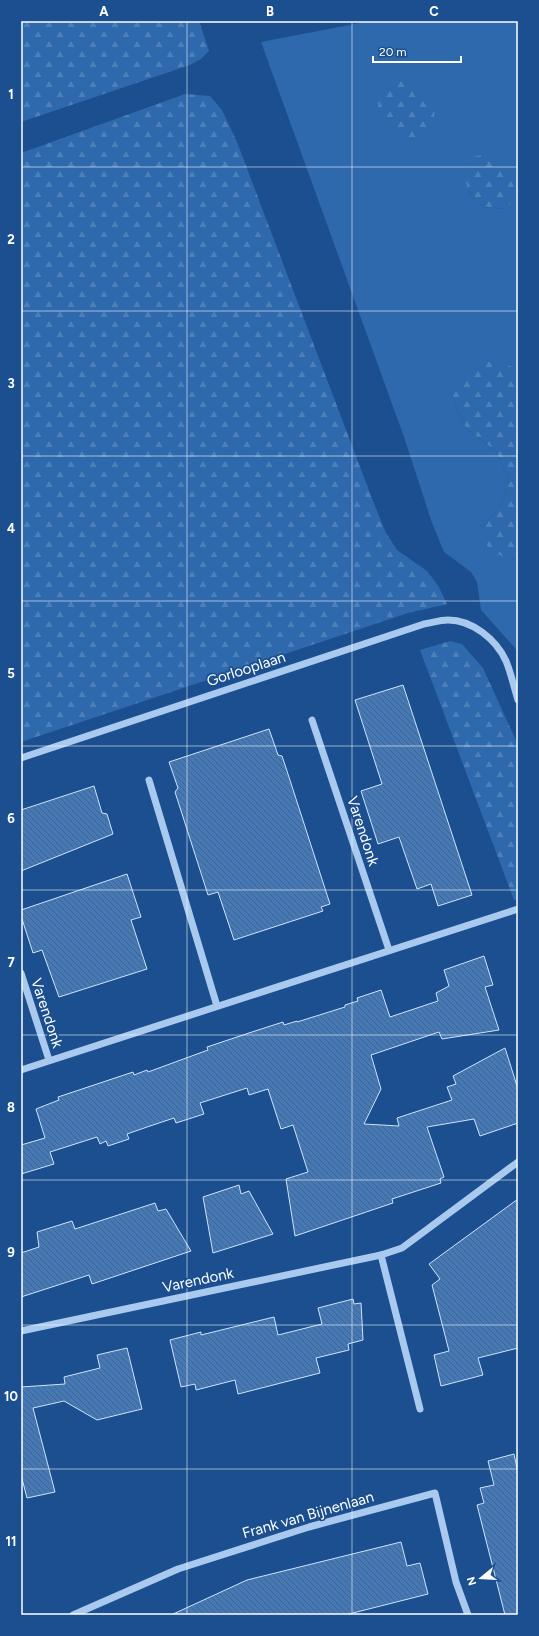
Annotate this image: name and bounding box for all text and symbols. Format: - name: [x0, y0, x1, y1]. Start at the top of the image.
- text: A: [99, 4, 109, 19]
- text: B: [266, 4, 274, 19]
- text: C: [429, 4, 439, 19]
- scale bar: [373, 38, 461, 64]
- text: 20 m: [379, 45, 407, 59]
- text: 1: [8, 87, 14, 102]
- text: 2: [7, 232, 15, 247]
- text: 3: [7, 376, 15, 391]
- text: 4: [7, 521, 15, 536]
- street label: Gorlooplaan: [204, 648, 288, 690]
- text: 5: [7, 666, 15, 681]
- street label: Varendonk: [343, 794, 383, 869]
- text: 6: [7, 811, 15, 826]
- text: 7: [7, 955, 15, 970]
- street label: Varendonk: [27, 976, 67, 1051]
- text: 8: [7, 1100, 15, 1115]
- text: 9: [7, 1245, 15, 1260]
- street label: Varendonk: [161, 1264, 236, 1296]
- text: 10: [4, 1389, 18, 1404]
- street label: Frank van Bijnenlaan: [240, 1488, 376, 1542]
- text: 11: [6, 1534, 16, 1549]
- north arrow: [461, 1558, 501, 1598]
- text: N: [464, 1575, 479, 1587]

